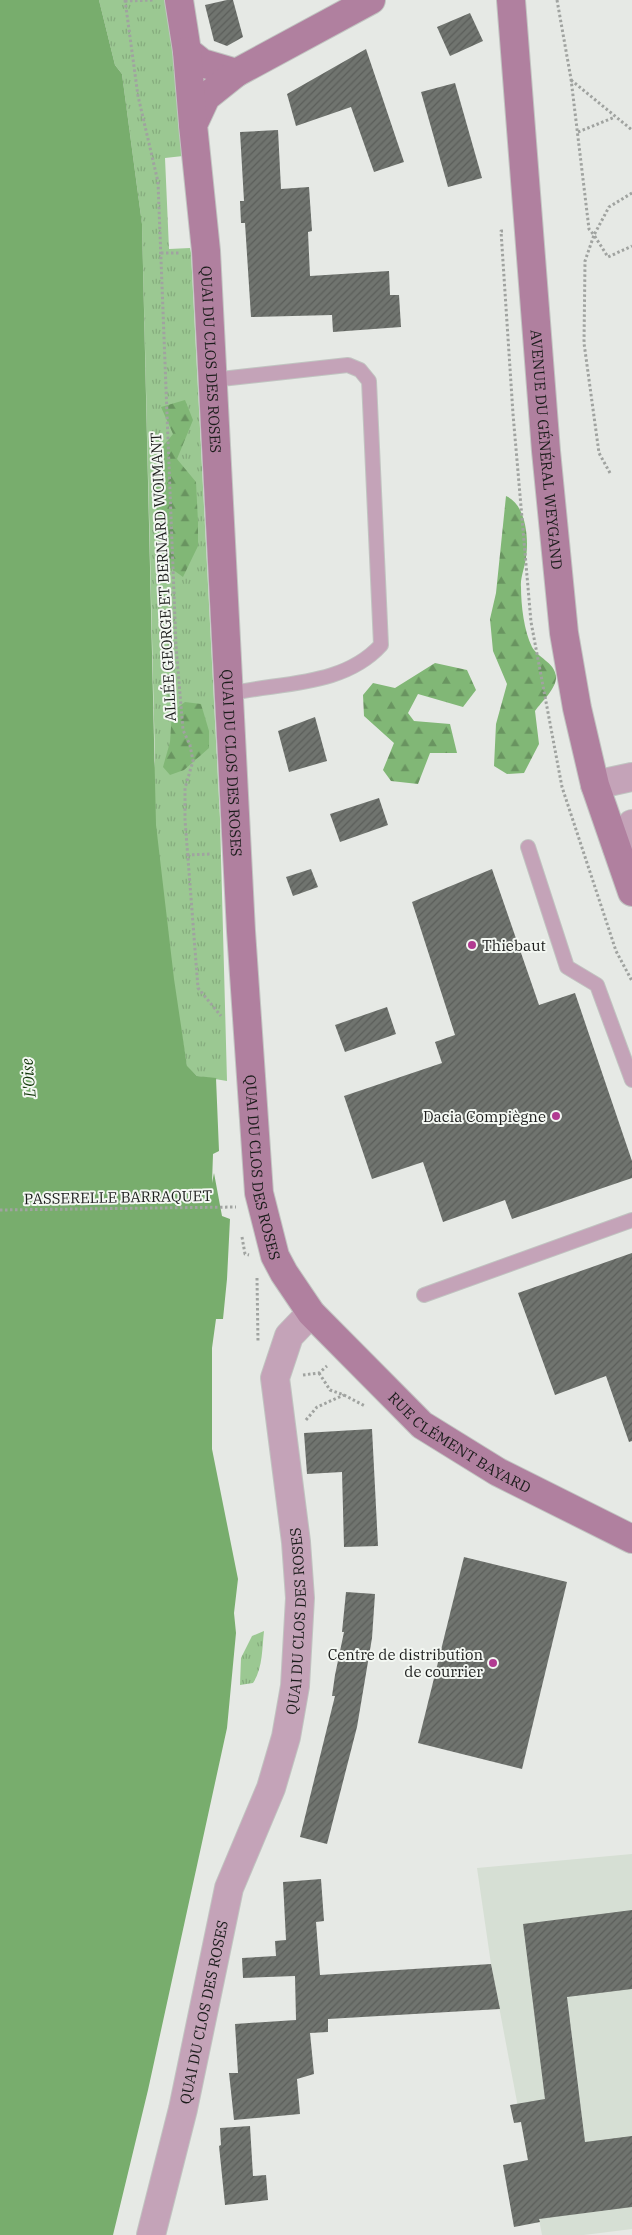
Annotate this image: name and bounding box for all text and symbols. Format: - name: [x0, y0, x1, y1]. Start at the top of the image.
- street label: QUAI DU CLOS DES ROSES: [197, 265, 226, 454]
- street label: AVENUE DU GÉNÉRAL WEYGAND: [527, 329, 567, 570]
- street label: ALLÉE GEORGE ET BERNARD WOIMANT: [146, 432, 180, 722]
- street label: QUAI DU CLOS DES ROSES: [218, 669, 247, 857]
- place label: Thiebaut: [482, 936, 546, 955]
- marker: Thiebaut: [466, 939, 478, 951]
- water label: L'Oise: [16, 1058, 40, 1099]
- street label: QUAI DU CLOS DES ROSES: [241, 1074, 285, 1262]
- place label: Dacia Compiègne: [423, 1107, 546, 1126]
- marker: Dacia Compiègne: [550, 1110, 562, 1122]
- street label: PASSERELLE BARRAQUET: [24, 1186, 212, 1208]
- street label: RUE CLÉMENT BAYARD: [385, 1387, 534, 1497]
- street label: QUAI DU CLOS DES ROSES: [281, 1527, 310, 1716]
- place label: Centre de distribution de courrier: [328, 1645, 483, 1681]
- marker: Centre de distribution de courrier: [487, 1657, 499, 1669]
- street label: QUAI DU CLOS DES ROSES: [175, 1918, 232, 2106]

